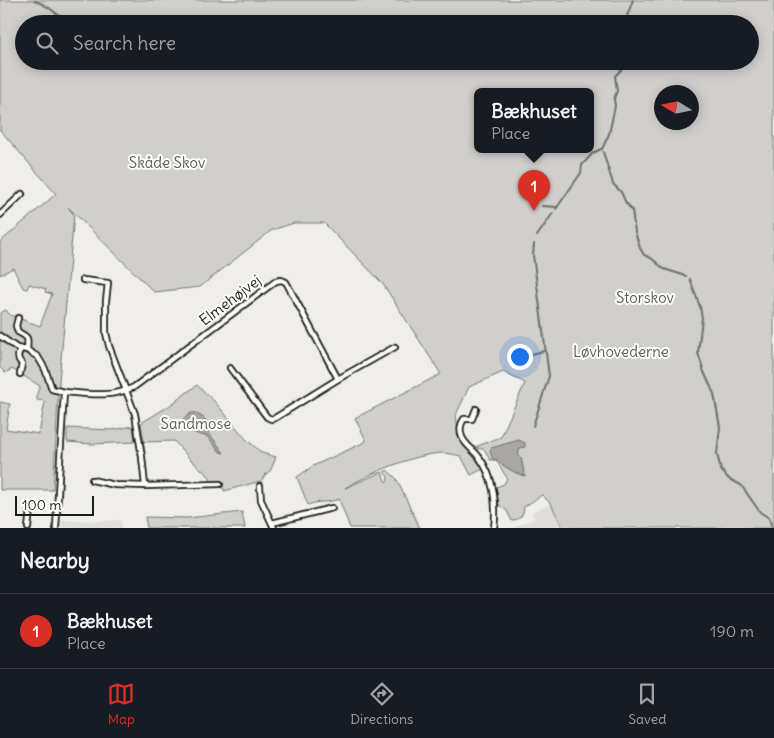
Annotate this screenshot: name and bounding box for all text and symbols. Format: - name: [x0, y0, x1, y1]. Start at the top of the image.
- search box: [15, 15, 759, 70]
- icon: search: [33, 29, 61, 57]
- text: Search here: [73, 31, 176, 55]
- north arrow: [654, 85, 699, 130]
- popup: [474, 88, 594, 153]
- text: Bækhuset: [491, 99, 577, 123]
- text: Place: [491, 123, 530, 143]
- park label: Skåde Skov: [129, 153, 205, 172]
- pin: 1: [518, 170, 550, 211]
- street label: Elmehøjvej: [195, 271, 265, 329]
- park label: Storskov: [616, 288, 674, 307]
- park label: Løvhovederne: [573, 342, 669, 361]
- your location: [507, 344, 533, 370]
- park label: Sandmose: [161, 414, 231, 433]
- scale bar: [15, 493, 94, 516]
- text: 100 m: [22, 496, 62, 514]
- text: Nearby: [20, 547, 90, 574]
- text: Bækhuset: [67, 609, 152, 633]
- text: 1: [33, 621, 39, 641]
- text: 190 m: [710, 621, 754, 641]
- text: Place: [67, 633, 106, 653]
- tab: Map: [107, 680, 135, 728]
- tab: Directions: [350, 680, 413, 728]
- tab: Saved: [628, 680, 667, 728]

